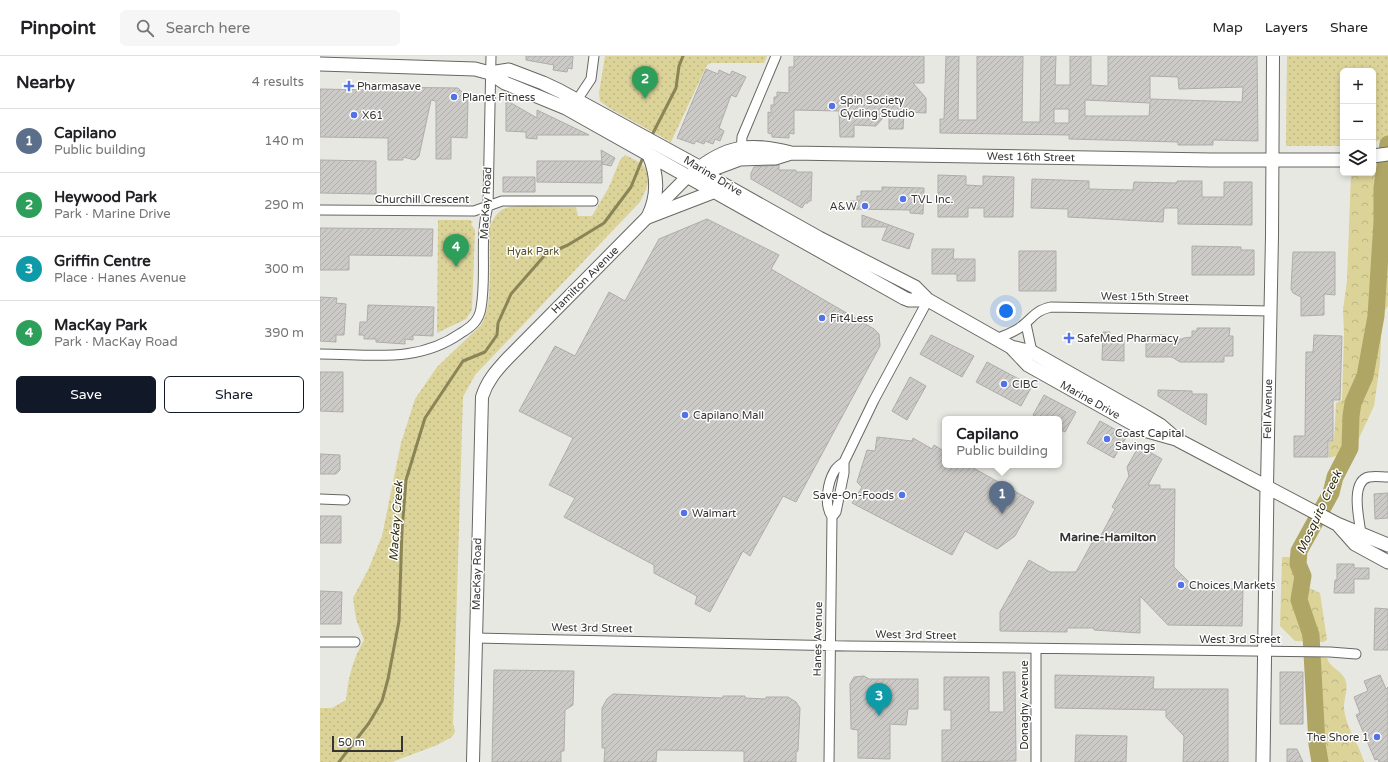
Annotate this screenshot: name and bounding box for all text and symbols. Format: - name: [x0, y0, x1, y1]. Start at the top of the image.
- search box: [120, 10, 400, 46]
- text: Pinpoint: [20, 17, 96, 39]
- icon: search: [134, 17, 156, 39]
- text: Search here: [166, 19, 250, 37]
- text: Map: [1213, 19, 1243, 36]
- text: Layers: [1265, 19, 1308, 36]
- text: Share: [1330, 19, 1368, 36]
- pin: 2: [632, 66, 658, 99]
- map controls: [1340, 68, 1376, 176]
- button: +: [1340, 68, 1376, 104]
- text: Nearby: [16, 72, 75, 93]
- text: 4 results: [252, 74, 304, 90]
- place label: Pharmasave: [357, 80, 421, 93]
- marker: Pharmasave: [344, 81, 354, 91]
- place label: Planet Fitness: [462, 91, 535, 104]
- marker: Planet Fitness: [449, 92, 459, 102]
- place label: Spin Society Cycling Studio: [840, 94, 915, 120]
- marker: Spin Society Cycling Studio: [827, 101, 837, 111]
- button: −: [1340, 104, 1376, 140]
- place label: X61: [362, 109, 383, 122]
- marker: X61: [349, 110, 359, 120]
- text: Capilano: [54, 124, 116, 142]
- text: 1: [25, 133, 33, 149]
- text: 140 m: [264, 133, 304, 149]
- button: layers: [1340, 140, 1376, 176]
- text: Public building: [54, 142, 146, 158]
- street label: West 16th Street: [987, 150, 1075, 164]
- street label: Marine Drive: [681, 153, 745, 199]
- street label: MacKay Road: [478, 166, 494, 240]
- text: Heywood Park: [54, 188, 157, 206]
- street label: Churchill Crescent: [375, 193, 469, 206]
- place label: TVL Inc.: [911, 193, 954, 206]
- marker: TVL Inc.: [898, 194, 908, 204]
- text: 2: [25, 197, 33, 213]
- text: 290 m: [264, 197, 304, 213]
- place label: A&W: [830, 200, 857, 213]
- marker: A&W: [860, 201, 870, 211]
- text: Park · Marine Drive: [54, 206, 171, 222]
- pin: 4: [443, 234, 469, 267]
- street label: Hamilton Avenue: [549, 244, 621, 316]
- park label: Hyak Park: [507, 245, 559, 258]
- text: Griffin Centre: [54, 252, 151, 270]
- text: 3: [25, 261, 33, 277]
- text: 300 m: [264, 261, 304, 277]
- text: Place · Hanes Avenue: [54, 270, 186, 286]
- street label: West 15th Street: [1101, 290, 1189, 304]
- your location: [996, 301, 1016, 321]
- place label: Fit4Less: [830, 312, 874, 325]
- marker: Fit4Less: [817, 313, 827, 323]
- text: MacKay Park: [54, 316, 147, 334]
- text: 4: [25, 325, 33, 341]
- text: 390 m: [264, 325, 304, 341]
- place label: SafeMed Pharmacy: [1077, 332, 1179, 345]
- marker: SafeMed Pharmacy: [1064, 333, 1074, 343]
- text: Park · MacKay Road: [54, 334, 178, 350]
- button: Save: [16, 376, 156, 413]
- button: Share: [164, 376, 304, 413]
- place label: CIBC: [1012, 378, 1038, 391]
- street label: Marine Drive: [1058, 378, 1122, 422]
- marker: CIBC: [999, 379, 1009, 389]
- street label: Fell Avenue: [1261, 379, 1275, 439]
- place label: Capilano Mall: [693, 409, 764, 422]
- marker: Capilano Mall: [680, 410, 690, 420]
- popup: [942, 416, 1062, 468]
- text: Capilano: [956, 425, 1019, 443]
- place label: Coast Capital Savings: [1115, 427, 1184, 453]
- marker: Coast Capital Savings: [1102, 434, 1112, 444]
- text: Public building: [956, 443, 1048, 459]
- water label: Mosquito Creek: [1294, 467, 1345, 556]
- water label: Mackay Creek: [386, 479, 406, 561]
- pin: 1: [989, 481, 1015, 514]
- place label: Save-On-Foods: [813, 489, 894, 502]
- marker: Save-On-Foods: [897, 490, 907, 500]
- place label: Walmart: [692, 507, 736, 520]
- marker: Walmart: [679, 508, 689, 518]
- district label: Marine-Hamilton: [1060, 530, 1156, 544]
- street label: MacKay Road: [470, 538, 484, 610]
- place label: Choices Markets: [1189, 579, 1276, 592]
- marker: Choices Markets: [1176, 580, 1186, 590]
- street label: Hanes Avenue: [811, 601, 825, 677]
- street label: West 3rd Street: [551, 621, 633, 635]
- street label: West 3rd Street: [875, 628, 957, 642]
- street label: West 3rd Street: [1199, 633, 1281, 646]
- street label: Donaghy Avenue: [1018, 660, 1031, 750]
- pin: 3: [866, 683, 892, 716]
- place label: The Shore 1: [1306, 731, 1369, 744]
- marker: The Shore 1: [1372, 732, 1382, 742]
- scale bar: [332, 734, 403, 753]
- text: 50 m: [338, 736, 365, 749]

